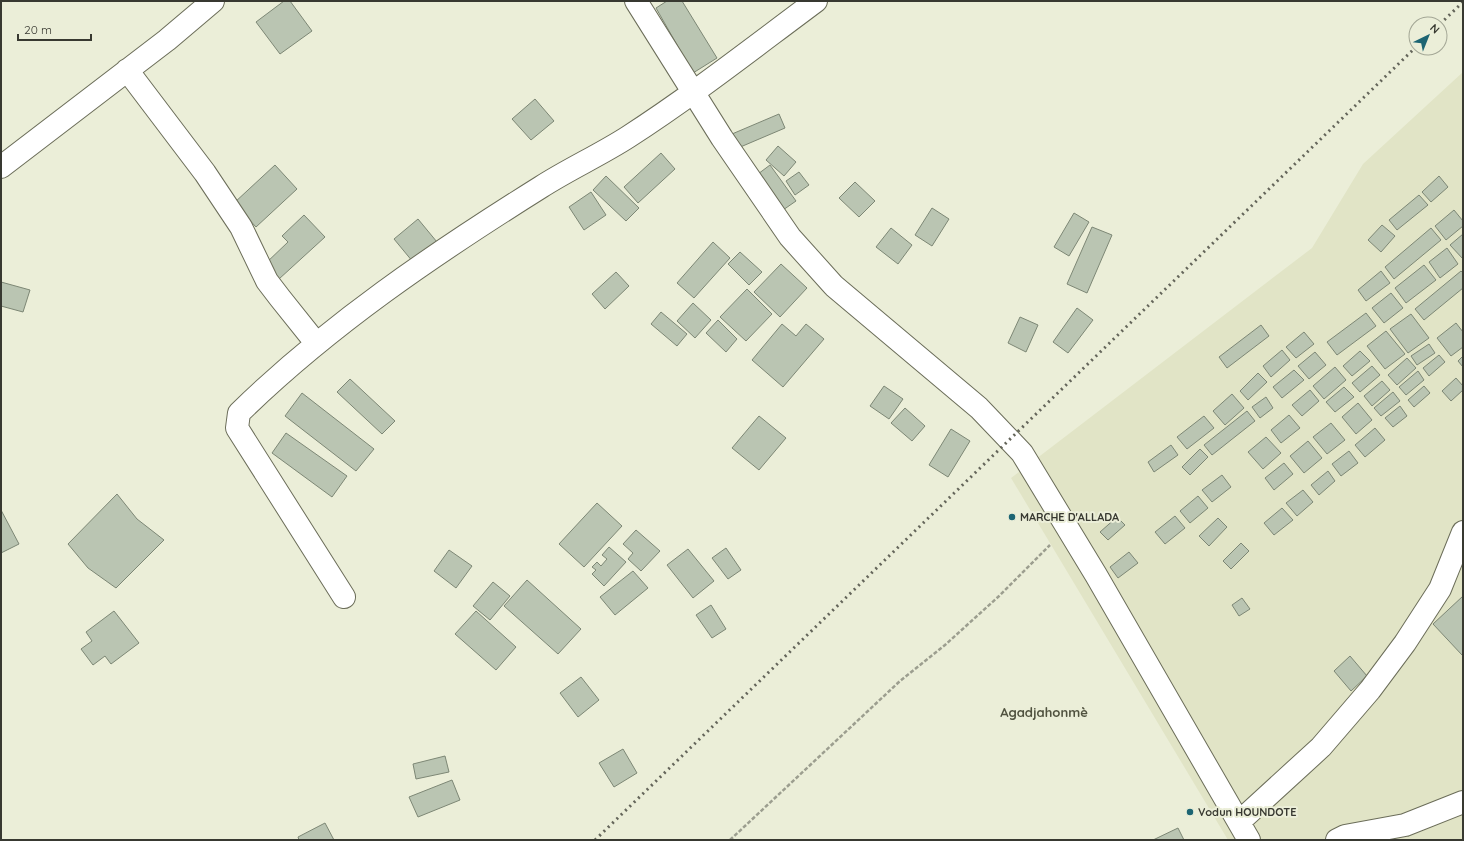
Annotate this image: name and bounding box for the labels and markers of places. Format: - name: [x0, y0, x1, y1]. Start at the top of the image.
- place label: MARCHE D'ALLADA: [1020, 510, 1119, 524]
- marker: MARCHE D'ALLADA: [1007, 512, 1017, 522]
- place label: Vodun HOUNDOTE: [1198, 805, 1297, 819]
- marker: Vodun HOUNDOTE: [1185, 807, 1195, 817]

